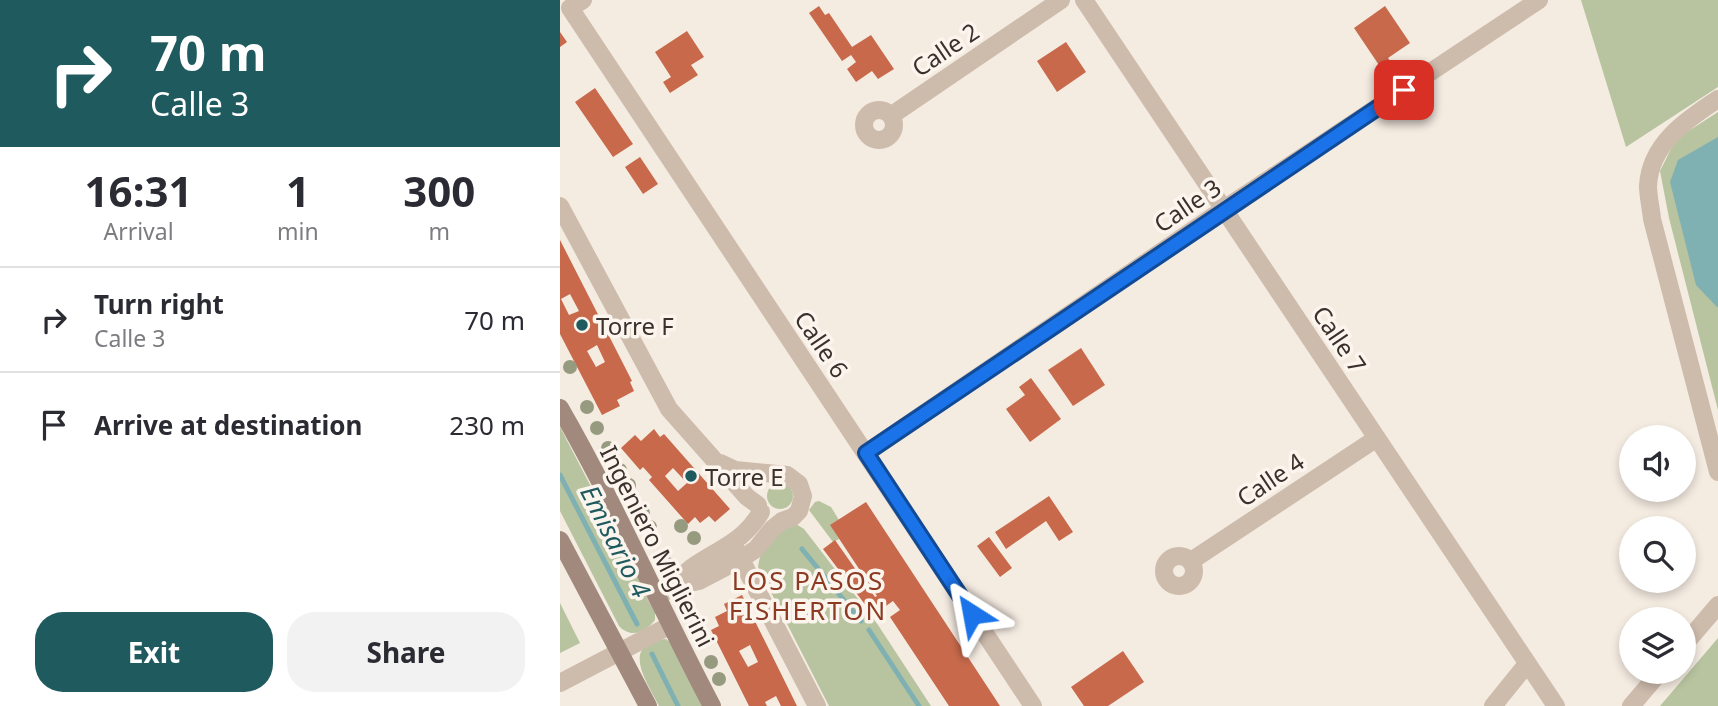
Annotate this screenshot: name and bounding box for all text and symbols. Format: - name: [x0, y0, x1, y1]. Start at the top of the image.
- street label: Calle 2: [905, 14, 985, 84]
- text: 70 m: [150, 19, 267, 85]
- icon: right: [35, 28, 126, 119]
- pin: [1374, 60, 1434, 120]
- icon: arrive: [1385, 71, 1423, 109]
- text: Calle 3: [150, 82, 249, 125]
- text: 16:31: [85, 162, 192, 219]
- text: 1: [286, 162, 310, 219]
- text: 300: [403, 162, 475, 219]
- street label: Calle 3: [1147, 170, 1227, 240]
- text: Arrival: [103, 215, 174, 247]
- text: min: [277, 215, 319, 247]
- text: m: [429, 215, 450, 247]
- text: Turn right: [94, 286, 224, 322]
- street label: Calle 7: [1305, 299, 1375, 379]
- icon: right: [35, 301, 73, 339]
- text: 70 m: [464, 302, 525, 338]
- street label: Calle 6: [787, 304, 857, 384]
- place label: Torre F: [596, 309, 674, 342]
- marker: Torre F: [574, 317, 590, 333]
- text: Calle 3: [94, 322, 165, 354]
- icon: arrive: [35, 406, 73, 444]
- text: Arrive at destination: [94, 407, 363, 443]
- text: 230 m: [449, 407, 525, 443]
- map controls: [1619, 425, 1696, 684]
- button: sound: [1619, 425, 1696, 502]
- street label: Ingeniero Miglierini: [593, 440, 723, 652]
- street label: Calle 4: [1230, 444, 1310, 514]
- place label: Torre E: [705, 460, 784, 493]
- marker: Torre E: [683, 468, 699, 484]
- water label: Emisario 4: [572, 479, 660, 603]
- button: search: [1619, 516, 1696, 593]
- district label: LOS PASOS FISHERTON: [729, 562, 887, 628]
- position arrow: [935, 577, 1009, 651]
- button: layers: [1619, 607, 1696, 684]
- button: Exit: [35, 612, 273, 692]
- button: Share: [287, 612, 525, 692]

